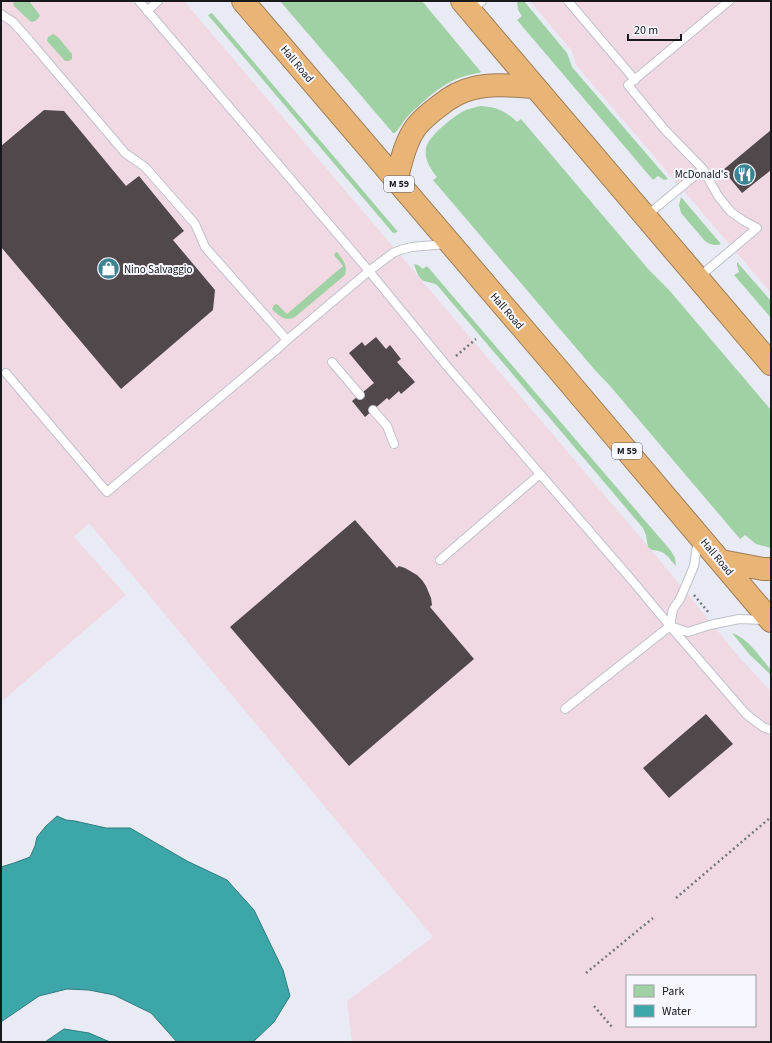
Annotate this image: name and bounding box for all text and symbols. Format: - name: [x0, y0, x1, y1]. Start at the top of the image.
- scale bar: [628, 16, 681, 42]
- text: 20 m: [634, 22, 658, 39]
- street label: Hall Road: [277, 42, 317, 86]
- restaurant icon: McDonald's: [731, 161, 757, 187]
- place label: McDonald's: [675, 167, 728, 182]
- road number: M 59: [384, 176, 414, 192]
- shop icon: Nino Salvaggio: [95, 256, 121, 282]
- place label: Nino Salvaggio: [124, 262, 192, 277]
- street label: Hall Road: [487, 289, 527, 333]
- road number: M 59: [612, 443, 642, 459]
- street label: Hall Road: [697, 535, 737, 579]
- legend: [626, 975, 756, 1027]
- text: Park: [662, 983, 684, 1000]
- text: Water: [662, 1003, 692, 1020]

